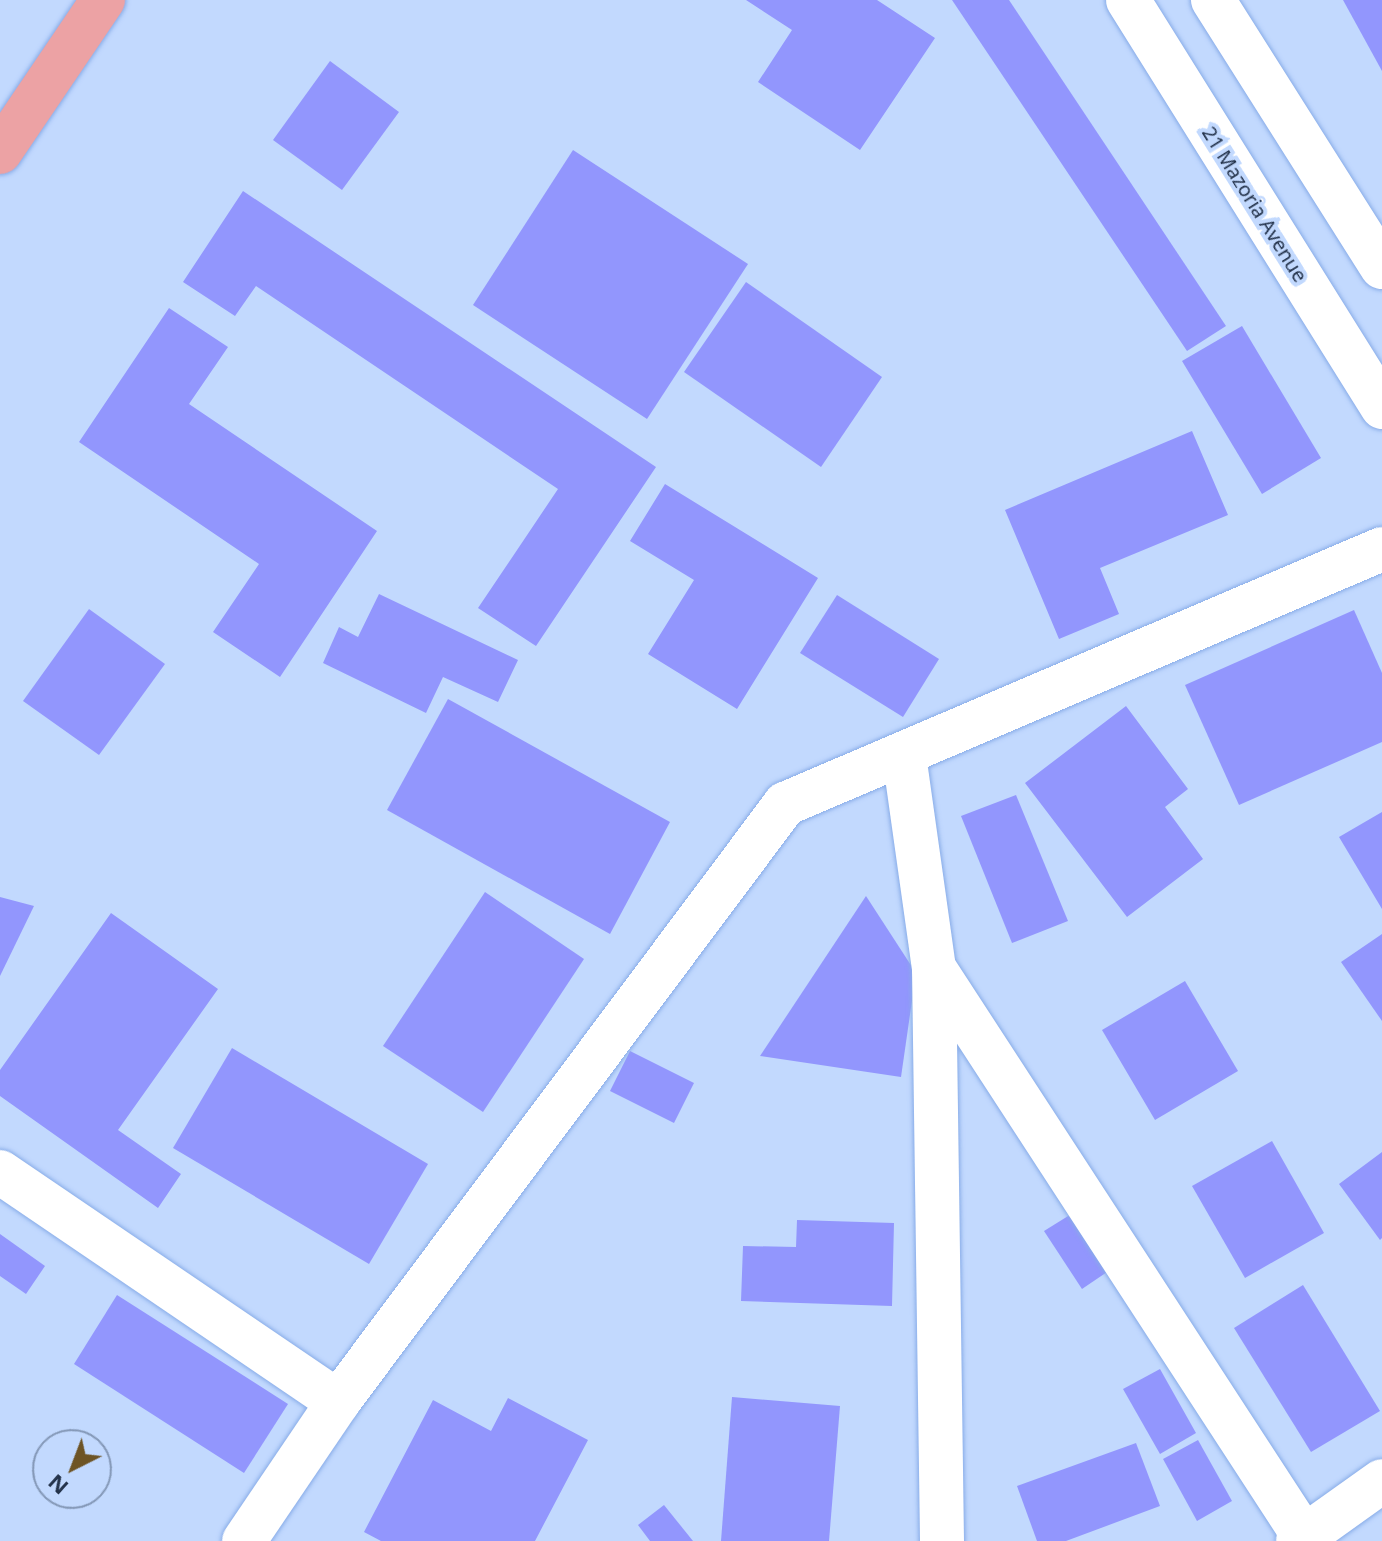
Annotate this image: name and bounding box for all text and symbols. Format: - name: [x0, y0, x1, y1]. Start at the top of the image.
- street label: 21 Mazoria Avenue: [1197, 122, 1313, 286]
- north arrow: [32, 1429, 112, 1509]
- text: N: [41, 1468, 74, 1502]

